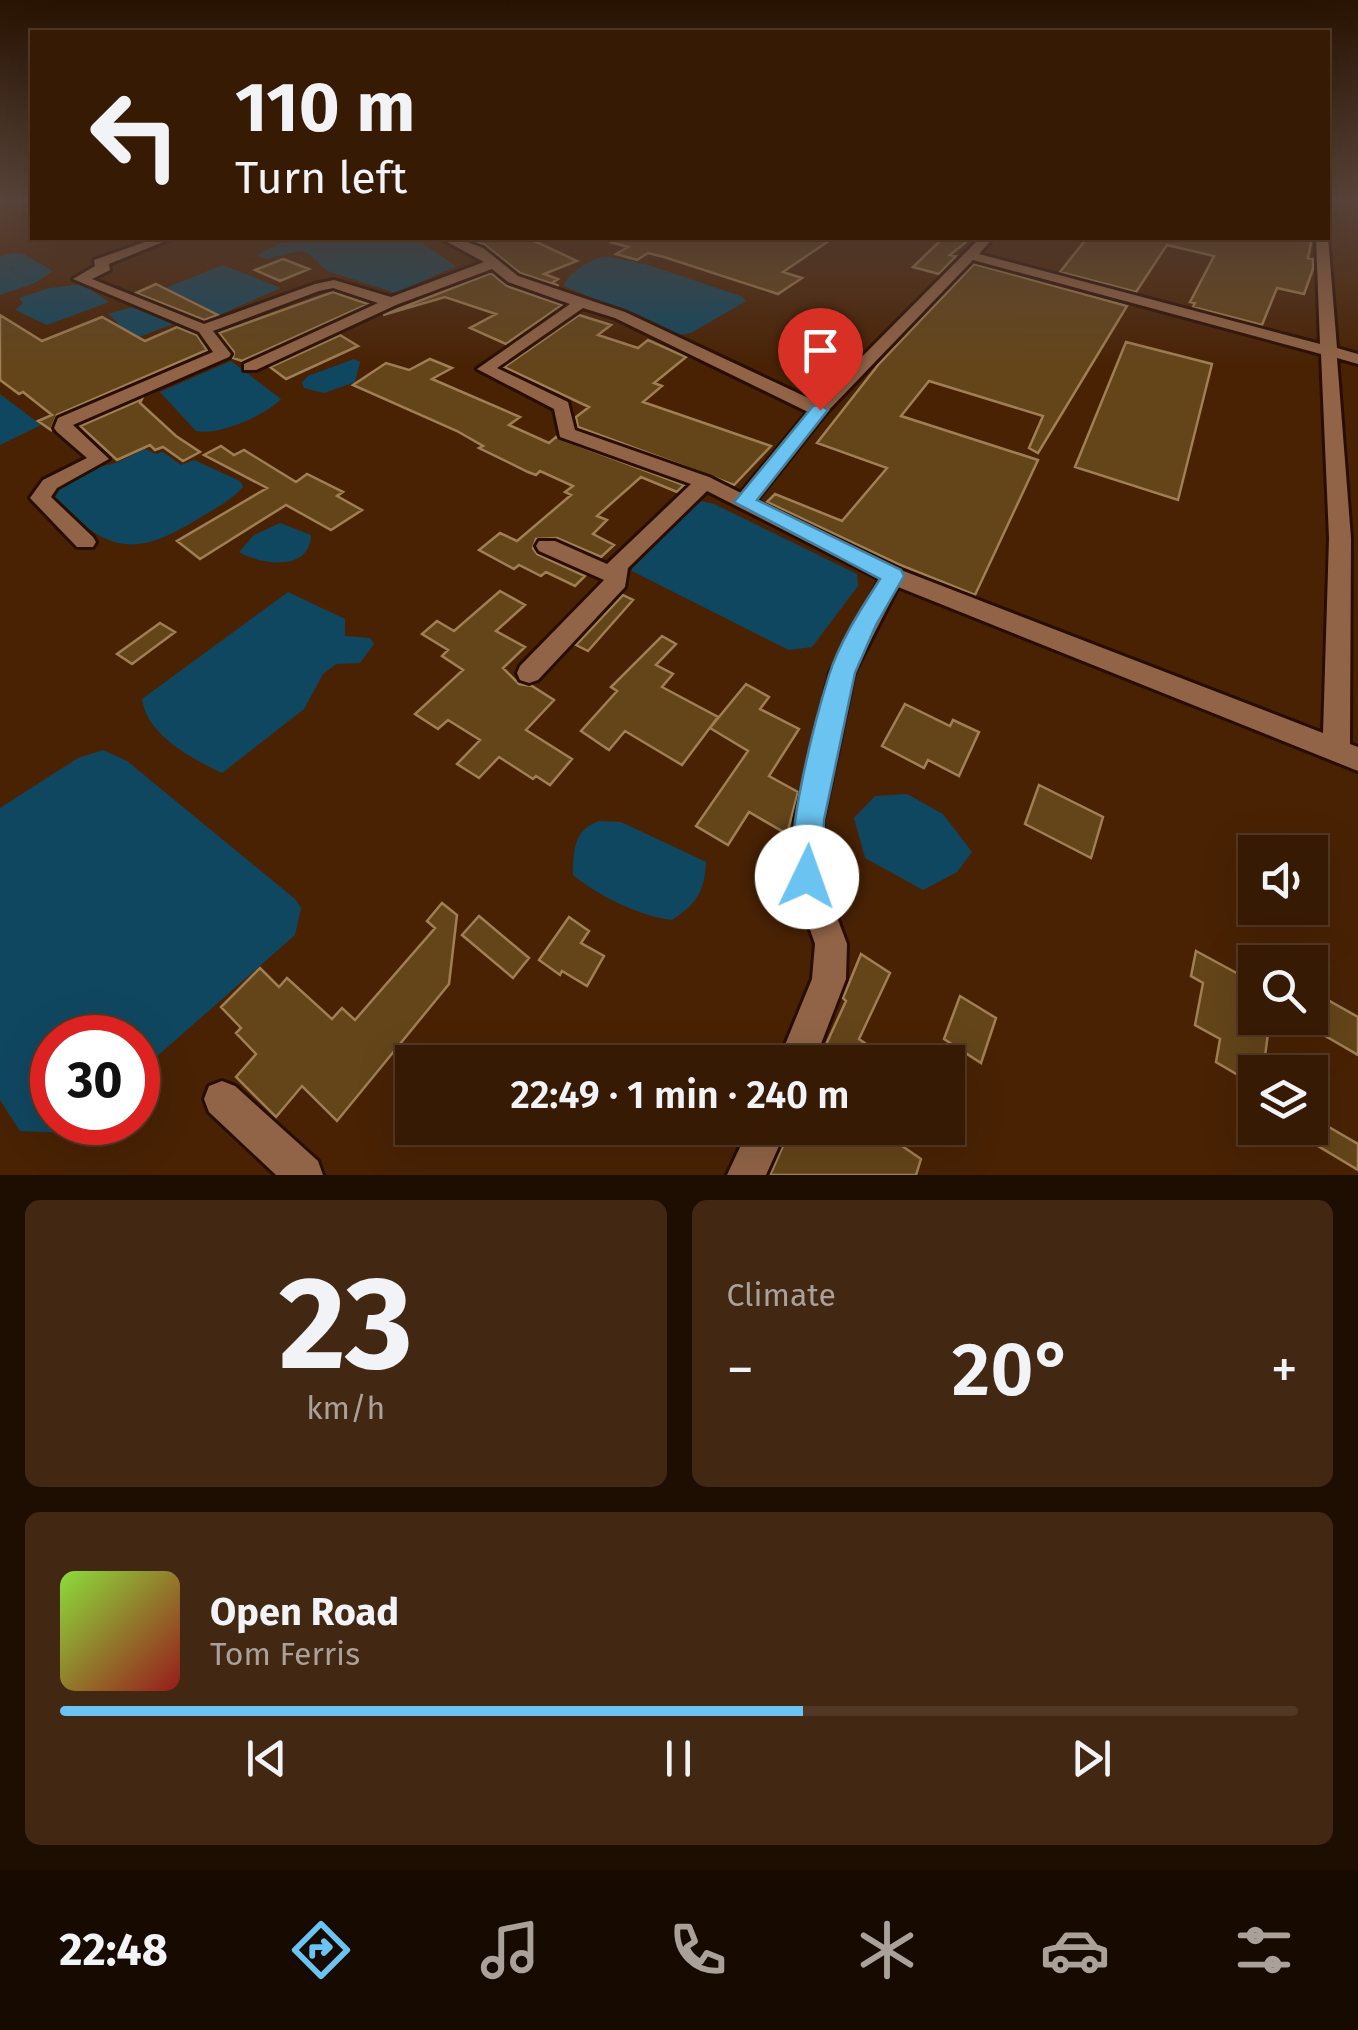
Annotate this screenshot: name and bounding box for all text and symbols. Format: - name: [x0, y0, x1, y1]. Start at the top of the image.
- text: 110 m: [235, 66, 415, 150]
- icon: left: [70, 70, 200, 200]
- text: Turn left: [235, 151, 407, 205]
- pin: [778, 308, 863, 411]
- icon: arrive: [793, 323, 848, 378]
- position arrow: [755, 825, 859, 929]
- map controls: [1238, 835, 1328, 1145]
- button: sound: [1238, 835, 1328, 925]
- button: search: [1238, 945, 1328, 1035]
- speed limit sign: 30: [30, 1015, 160, 1145]
- button: layers: [1238, 1055, 1328, 1145]
- text: 22:49 · 1 min · 240 m: [510, 1072, 850, 1118]
- text: 23: [279, 1246, 413, 1402]
- text: Climate: [727, 1276, 836, 1314]
- text: 20°: [952, 1325, 1073, 1415]
- text: −: [727, 1337, 754, 1403]
- text: +: [1271, 1337, 1298, 1403]
- text: km/h: [306, 1389, 385, 1427]
- text: Open Road: [210, 1589, 399, 1635]
- text: Tom Ferris: [210, 1635, 360, 1673]
- icon: previous: [239, 1731, 294, 1786]
- icon: pause: [651, 1731, 706, 1786]
- icon: next: [1064, 1731, 1119, 1786]
- icon: directions: [286, 1915, 356, 1985]
- icon: music: [475, 1915, 545, 1985]
- icon: phone: [663, 1915, 733, 1985]
- icon: climate: [852, 1915, 922, 1985]
- icon: car: [1040, 1915, 1110, 1985]
- icon: filters: [1229, 1915, 1299, 1985]
- text: 22:48: [59, 1923, 168, 1977]

